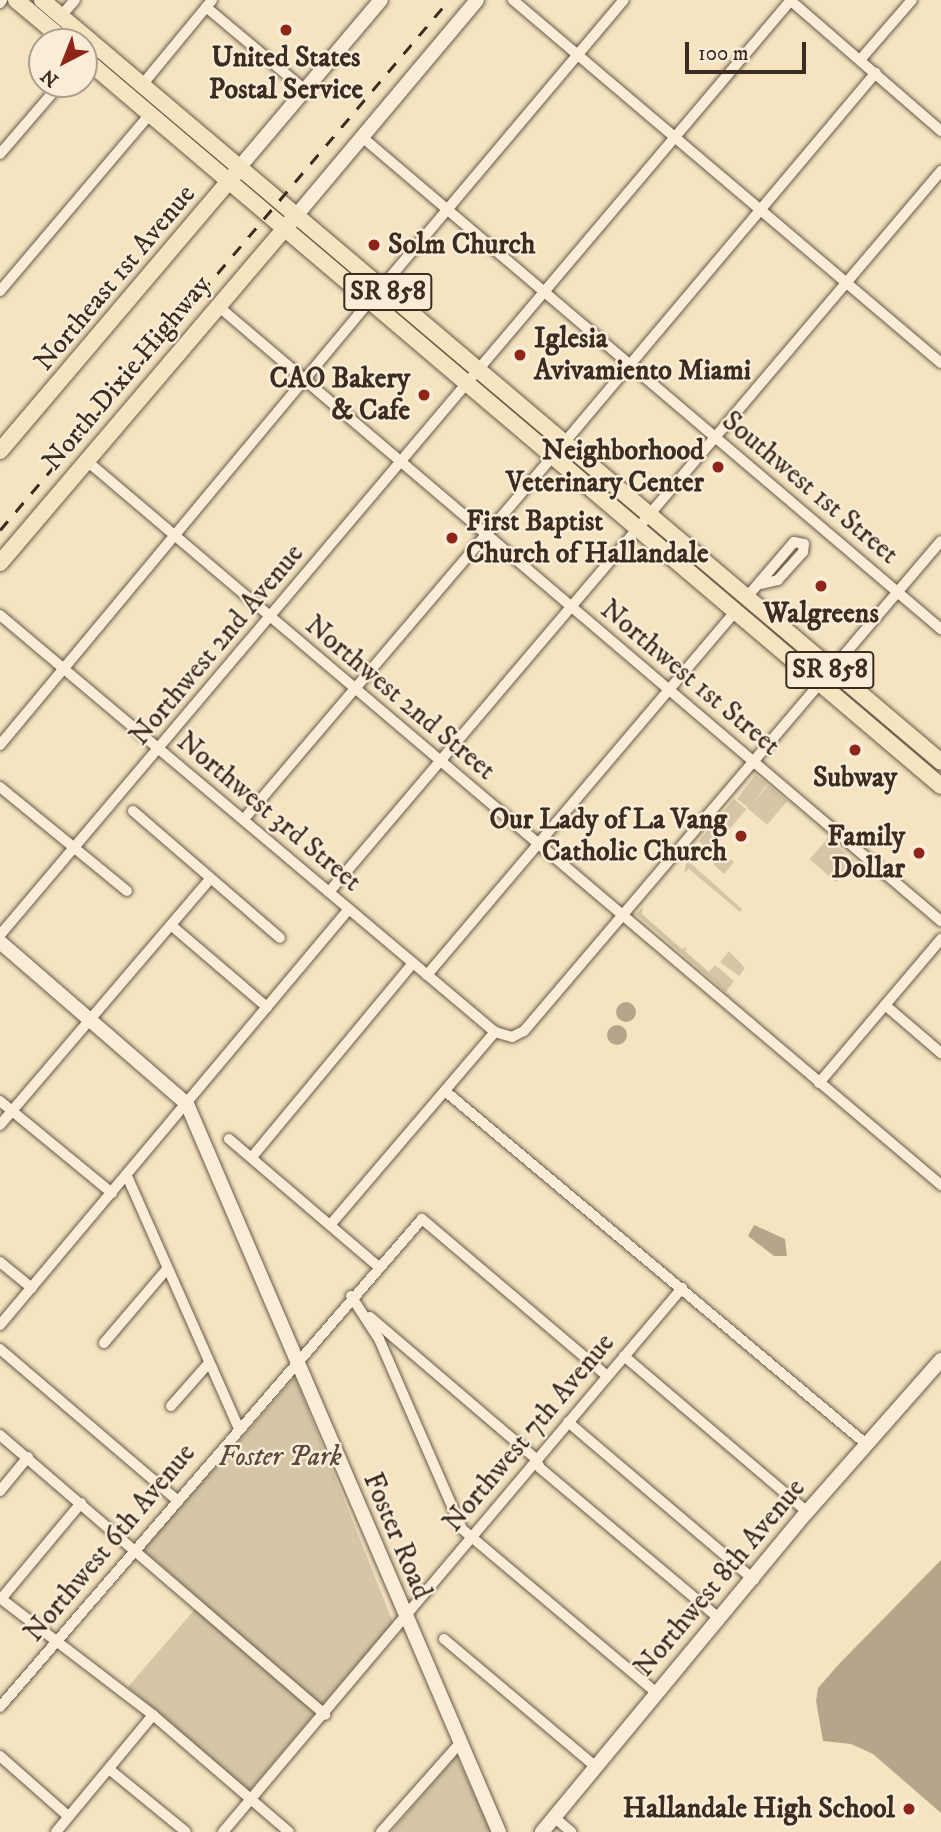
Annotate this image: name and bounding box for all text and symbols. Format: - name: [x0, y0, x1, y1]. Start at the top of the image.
- marker: United States Postal Service: [278, 22, 294, 38]
- north arrow: [28, 28, 98, 98]
- scale bar: [689, 28, 810, 72]
- place label: United States Postal Service: [209, 41, 363, 107]
- text: 100 m: [698, 41, 749, 67]
- text: N: [36, 64, 63, 91]
- street label: Northeast 1st Avenue: [27, 178, 203, 378]
- place label: Solm Church: [388, 228, 535, 262]
- marker: Solm Church: [366, 237, 382, 253]
- street label: North Dixie Highway: [36, 269, 218, 477]
- road number: SR 858: [342, 270, 434, 314]
- place label: Iglesia Avivamiento Miami: [534, 322, 751, 388]
- marker: Iglesia Avivamiento Miami: [512, 347, 528, 363]
- place label: CAO Bakery & Cafe: [269, 362, 410, 428]
- marker: CAO Bakery & Cafe: [416, 387, 432, 403]
- street label: Southwest 1st Street: [715, 404, 905, 572]
- place label: Neighborhood Veterinary Center: [506, 434, 704, 500]
- marker: Neighborhood Veterinary Center: [710, 459, 726, 475]
- place label: First Baptist Church of Hallandale: [466, 505, 709, 571]
- marker: First Baptist Church of Hallandale: [444, 530, 460, 546]
- street label: Northwest 2nd Avenue: [123, 537, 311, 753]
- marker: Walgreens: [813, 578, 829, 594]
- street label: Northwest 1st Street: [593, 593, 787, 763]
- place label: Walgreens: [763, 597, 879, 631]
- street label: Northwest 2nd Street: [298, 609, 502, 787]
- road number: SR 858: [784, 648, 876, 692]
- street label: Northwest 3rd Street: [170, 725, 368, 899]
- marker: Subway: [847, 742, 863, 758]
- place label: Subway: [813, 761, 897, 795]
- place label: Our Lady of La Vang Catholic Church: [489, 803, 727, 869]
- place label: Family Dollar: [827, 820, 905, 886]
- marker: Our Lady of La Vang Catholic Church: [733, 828, 749, 844]
- marker: Family Dollar: [911, 845, 927, 861]
- street label: Northwest 7th Avenue: [436, 1327, 622, 1539]
- street label: Northwest 6th Avenue: [17, 1437, 203, 1649]
- park label: Foster Park: [218, 1440, 342, 1474]
- street label: Foster Road: [355, 1468, 439, 1604]
- street label: Northwest 8th Avenue: [627, 1472, 813, 1684]
- place label: Hallandale High School: [623, 1792, 895, 1826]
- marker: Hallandale High School: [901, 1801, 917, 1817]

